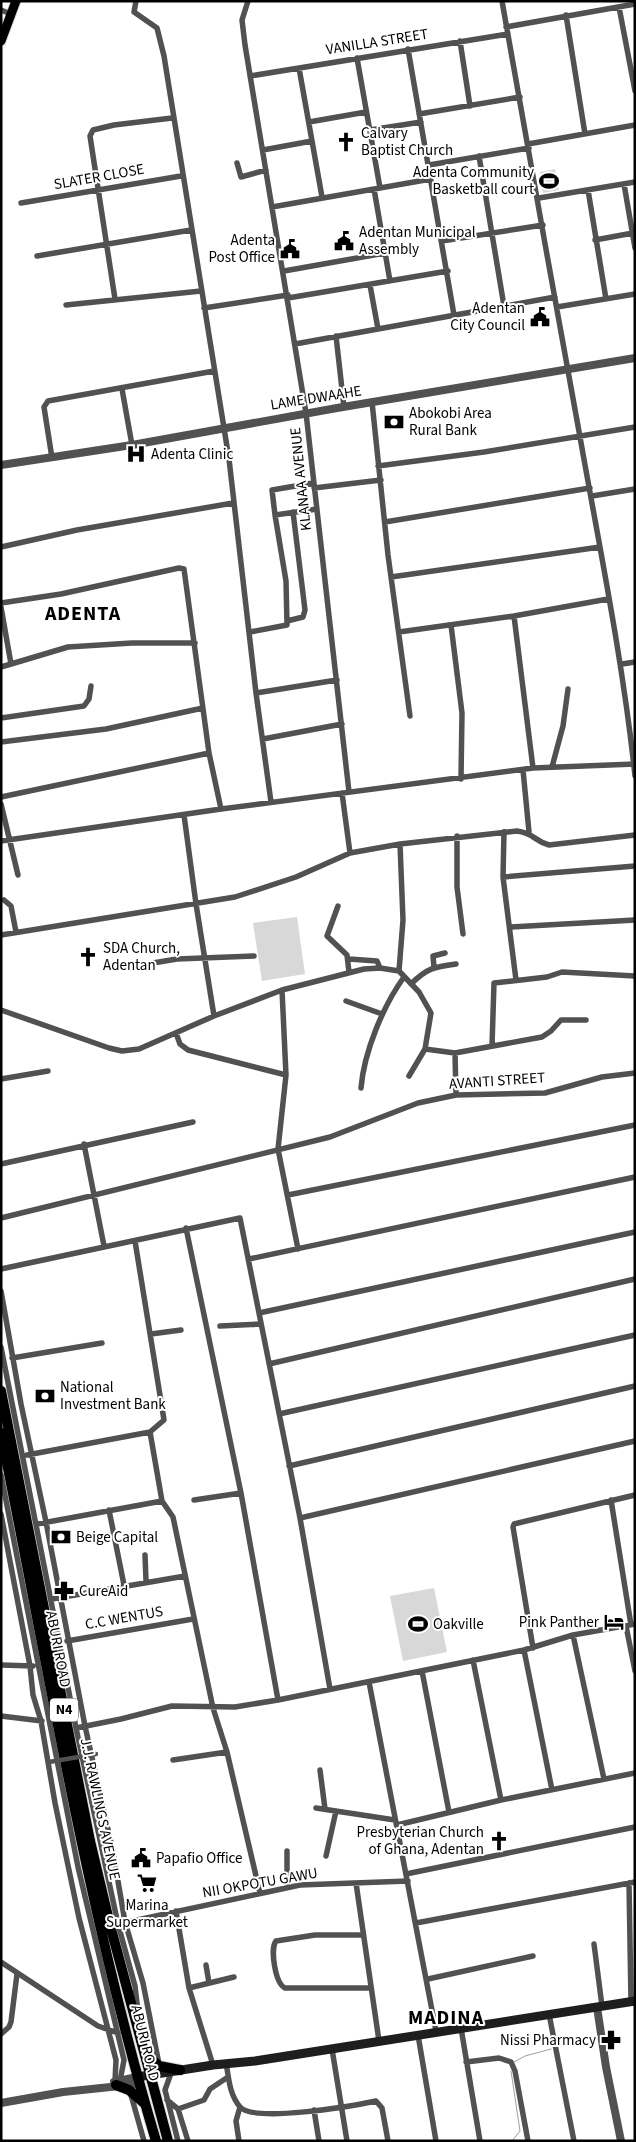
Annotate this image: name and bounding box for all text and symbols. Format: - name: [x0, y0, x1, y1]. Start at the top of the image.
- street label: VANILLA STREET: [324, 24, 430, 60]
- place label: Calvary Baptist Church: [361, 123, 453, 161]
- church icon: Calvary Baptist Church: [335, 131, 357, 153]
- street label: SLATER CLOSE: [52, 159, 146, 195]
- place label: Adenta Community Basketball court: [413, 162, 534, 200]
- sports icon: Adenta Community Basketball court: [538, 170, 560, 192]
- place label: Adentan Municipal Assembly: [359, 222, 476, 260]
- place label: Adenta Post Office: [208, 230, 275, 268]
- public building icon: Adentan Municipal Assembly: [333, 230, 355, 252]
- public building icon: Adenta Post Office: [279, 238, 301, 260]
- place label: Adentan City Council: [450, 298, 525, 336]
- public building icon: Adentan City Council: [529, 306, 551, 328]
- street label: LAME DWAAHE: [269, 380, 363, 416]
- place label: Abokobi Area Rural Bank: [409, 403, 492, 441]
- bank icon: Abokobi Area Rural Bank: [383, 411, 405, 433]
- street label: KLANAA AVENUE: [285, 426, 317, 532]
- hospital icon: Adenta Clinic: [125, 443, 147, 465]
- place label: Adenta Clinic: [151, 444, 233, 465]
- district label: ADENTA: [44, 600, 121, 628]
- place label: SDA Church, Adentan: [103, 938, 180, 976]
- church icon: SDA Church, Adentan: [77, 946, 99, 968]
- street label: AVANTI STREET: [448, 1067, 546, 1095]
- place label: National Investment Bank: [60, 1377, 166, 1415]
- bank icon: National Investment Bank: [34, 1385, 56, 1407]
- bank icon: Beige Capital: [50, 1526, 72, 1548]
- place label: Beige Capital: [76, 1527, 158, 1548]
- pharmacy icon: CureAid: [53, 1580, 75, 1602]
- place label: CureAid: [79, 1581, 128, 1602]
- street label: C.C WENTUS: [83, 1601, 165, 1635]
- street label: ABURI ROAD: [40, 1609, 76, 1689]
- hotel icon: Pink Panther: [603, 1611, 625, 1633]
- place label: Pink Panther: [519, 1612, 600, 1633]
- sports icon: Oakville: [407, 1613, 429, 1635]
- place label: Oakville: [433, 1614, 484, 1635]
- road number: N4: [50, 1698, 78, 1722]
- street label: J.J. RAWLINGS AVENUE: [75, 1736, 125, 1882]
- place label: Presbyterian Church of Ghana, Adentan: [357, 1822, 484, 1860]
- church icon: Presbyterian Church of Ghana, Adentan: [488, 1830, 510, 1852]
- public building icon: Papafio Office: [130, 1847, 152, 1869]
- place label: Papafio Office: [156, 1848, 243, 1869]
- street label: NII OKPOTU GAWU: [201, 1863, 319, 1903]
- supermarket icon: Marina Supermarket: [136, 1872, 158, 1894]
- place label: Marina Supermarket: [106, 1895, 188, 1933]
- street label: ABURI ROAD: [125, 2003, 165, 2083]
- district label: MADINA: [408, 2004, 484, 2032]
- pharmacy icon: Nissi Pharmacy: [600, 2029, 622, 2051]
- place label: Nissi Pharmacy: [500, 2030, 596, 2051]

